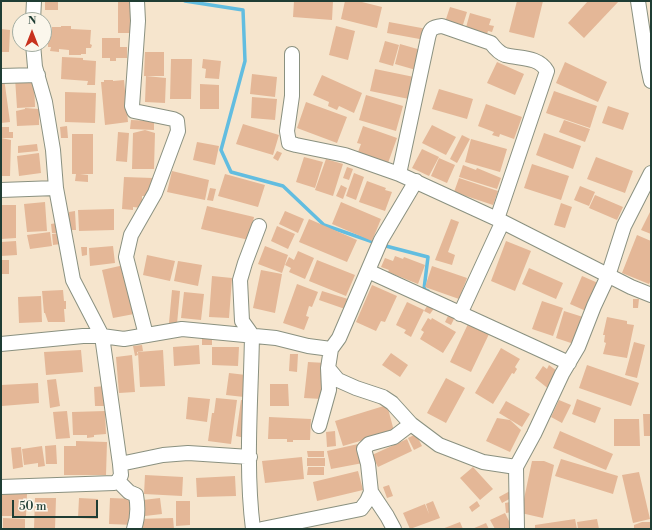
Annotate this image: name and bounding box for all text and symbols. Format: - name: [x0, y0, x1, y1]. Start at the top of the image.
- north arrow: [12, 12, 52, 52]
- text: N: [28, 14, 36, 28]
- scale bar: [14, 492, 100, 518]
- text: 50 m: [19, 499, 47, 514]

